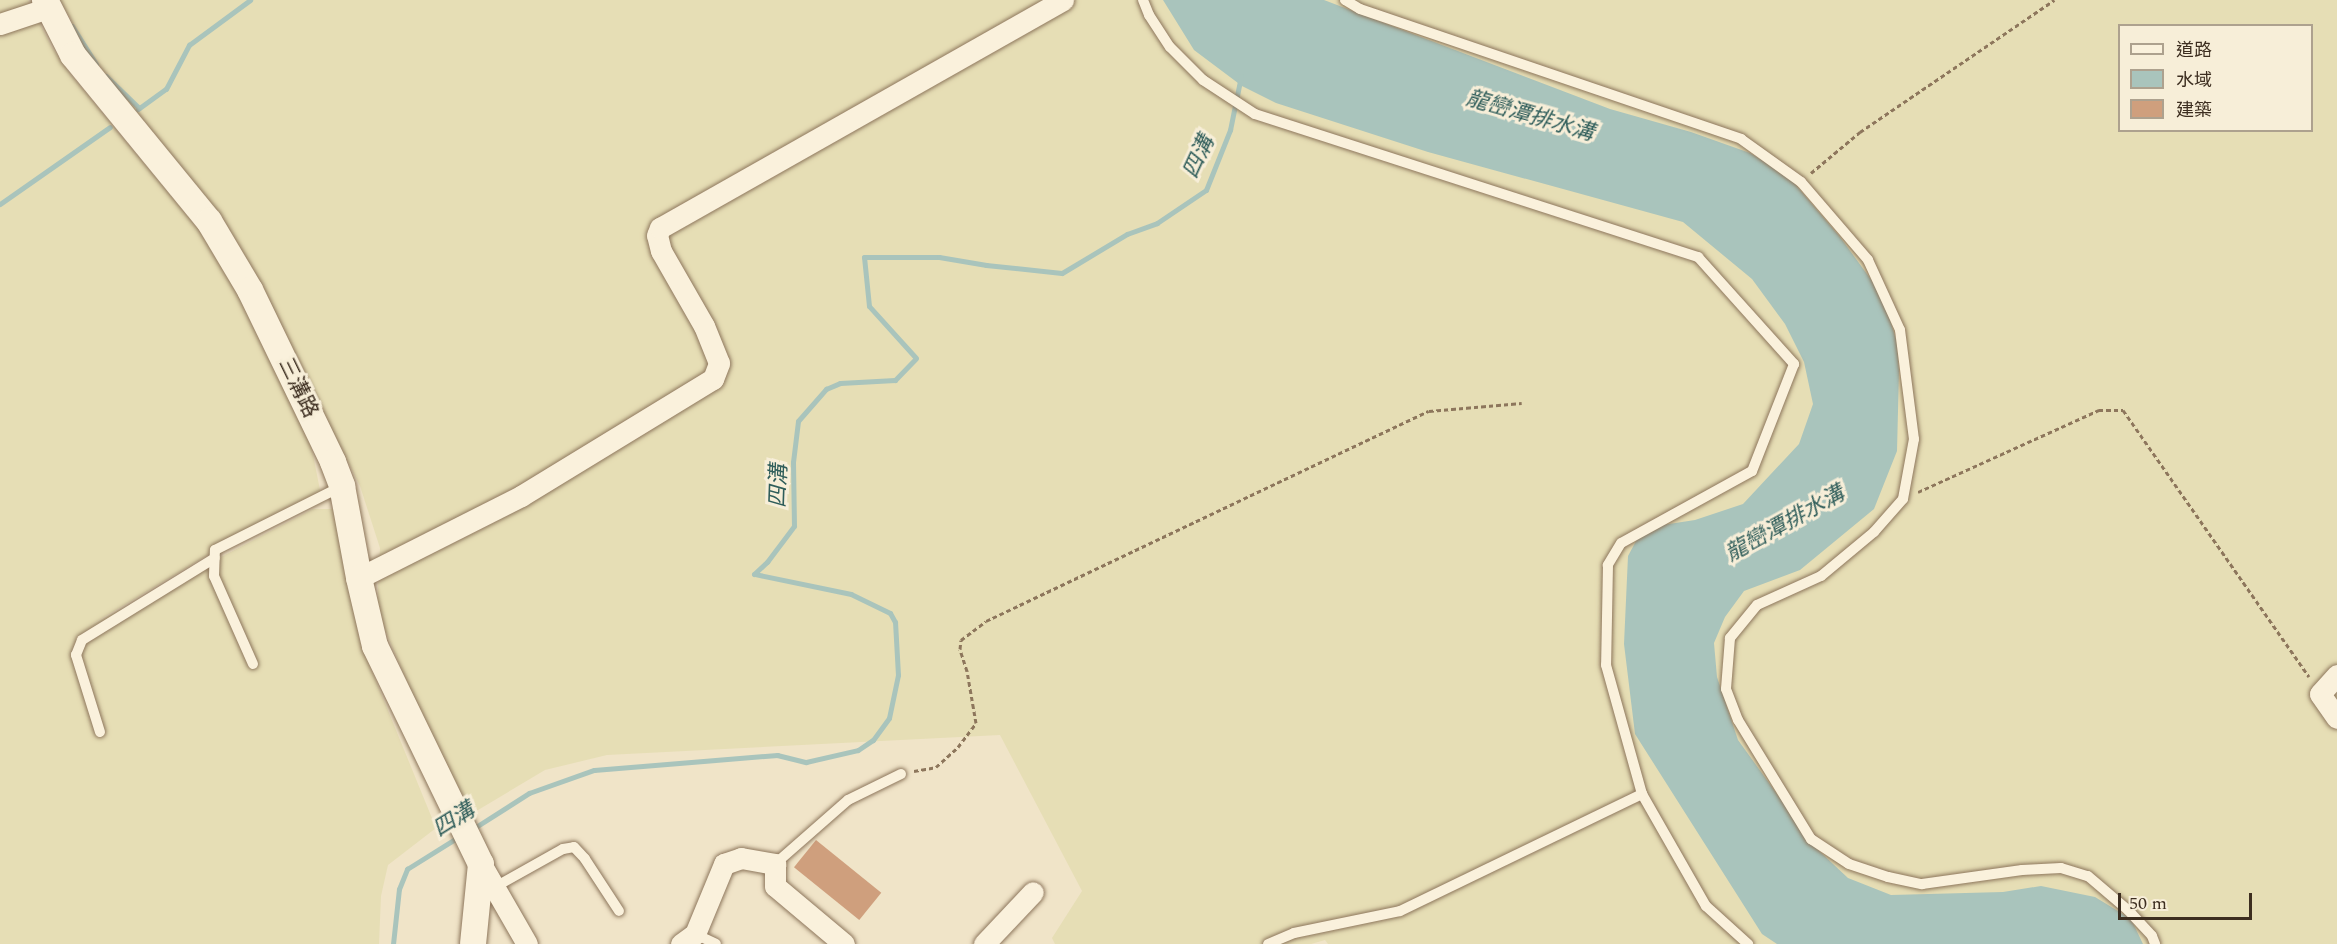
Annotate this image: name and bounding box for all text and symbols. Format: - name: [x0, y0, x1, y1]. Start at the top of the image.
- legend: [2118, 24, 2313, 132]
- text: 道路: [2176, 37, 2212, 64]
- text: 水域: [2176, 67, 2212, 94]
- water label: 龍巒潭排水溝: [1463, 85, 1597, 147]
- text: 建築: [2176, 97, 2212, 124]
- water label: 四溝: [1178, 131, 1220, 183]
- street label: 三溝路: [273, 354, 323, 422]
- water label: 四溝: [765, 464, 793, 508]
- water label: 龍巒潭排水溝: [1721, 480, 1849, 568]
- water label: 四溝: [428, 797, 480, 843]
- scale bar: [2121, 881, 2254, 919]
- text: 50 m: [2129, 890, 2167, 917]

